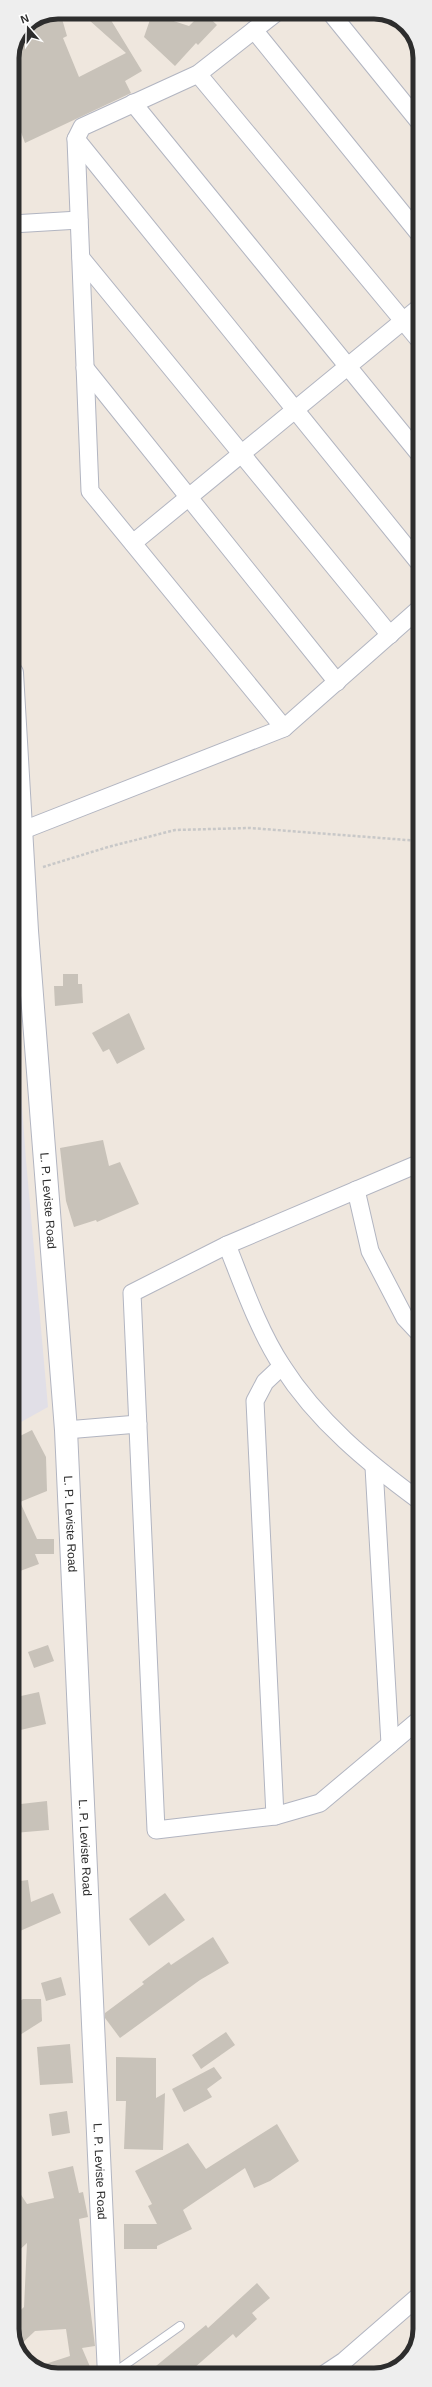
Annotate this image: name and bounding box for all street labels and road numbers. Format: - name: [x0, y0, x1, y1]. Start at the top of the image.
- street label: L. P. Leviste Road: [37, 1152, 59, 1249]
- street label: L. P. Leviste Road: [61, 1475, 79, 1573]
- street label: L. P. Leviste Road: [76, 1799, 94, 1896]
- street label: L. P. Leviste Road: [91, 2123, 109, 2220]

